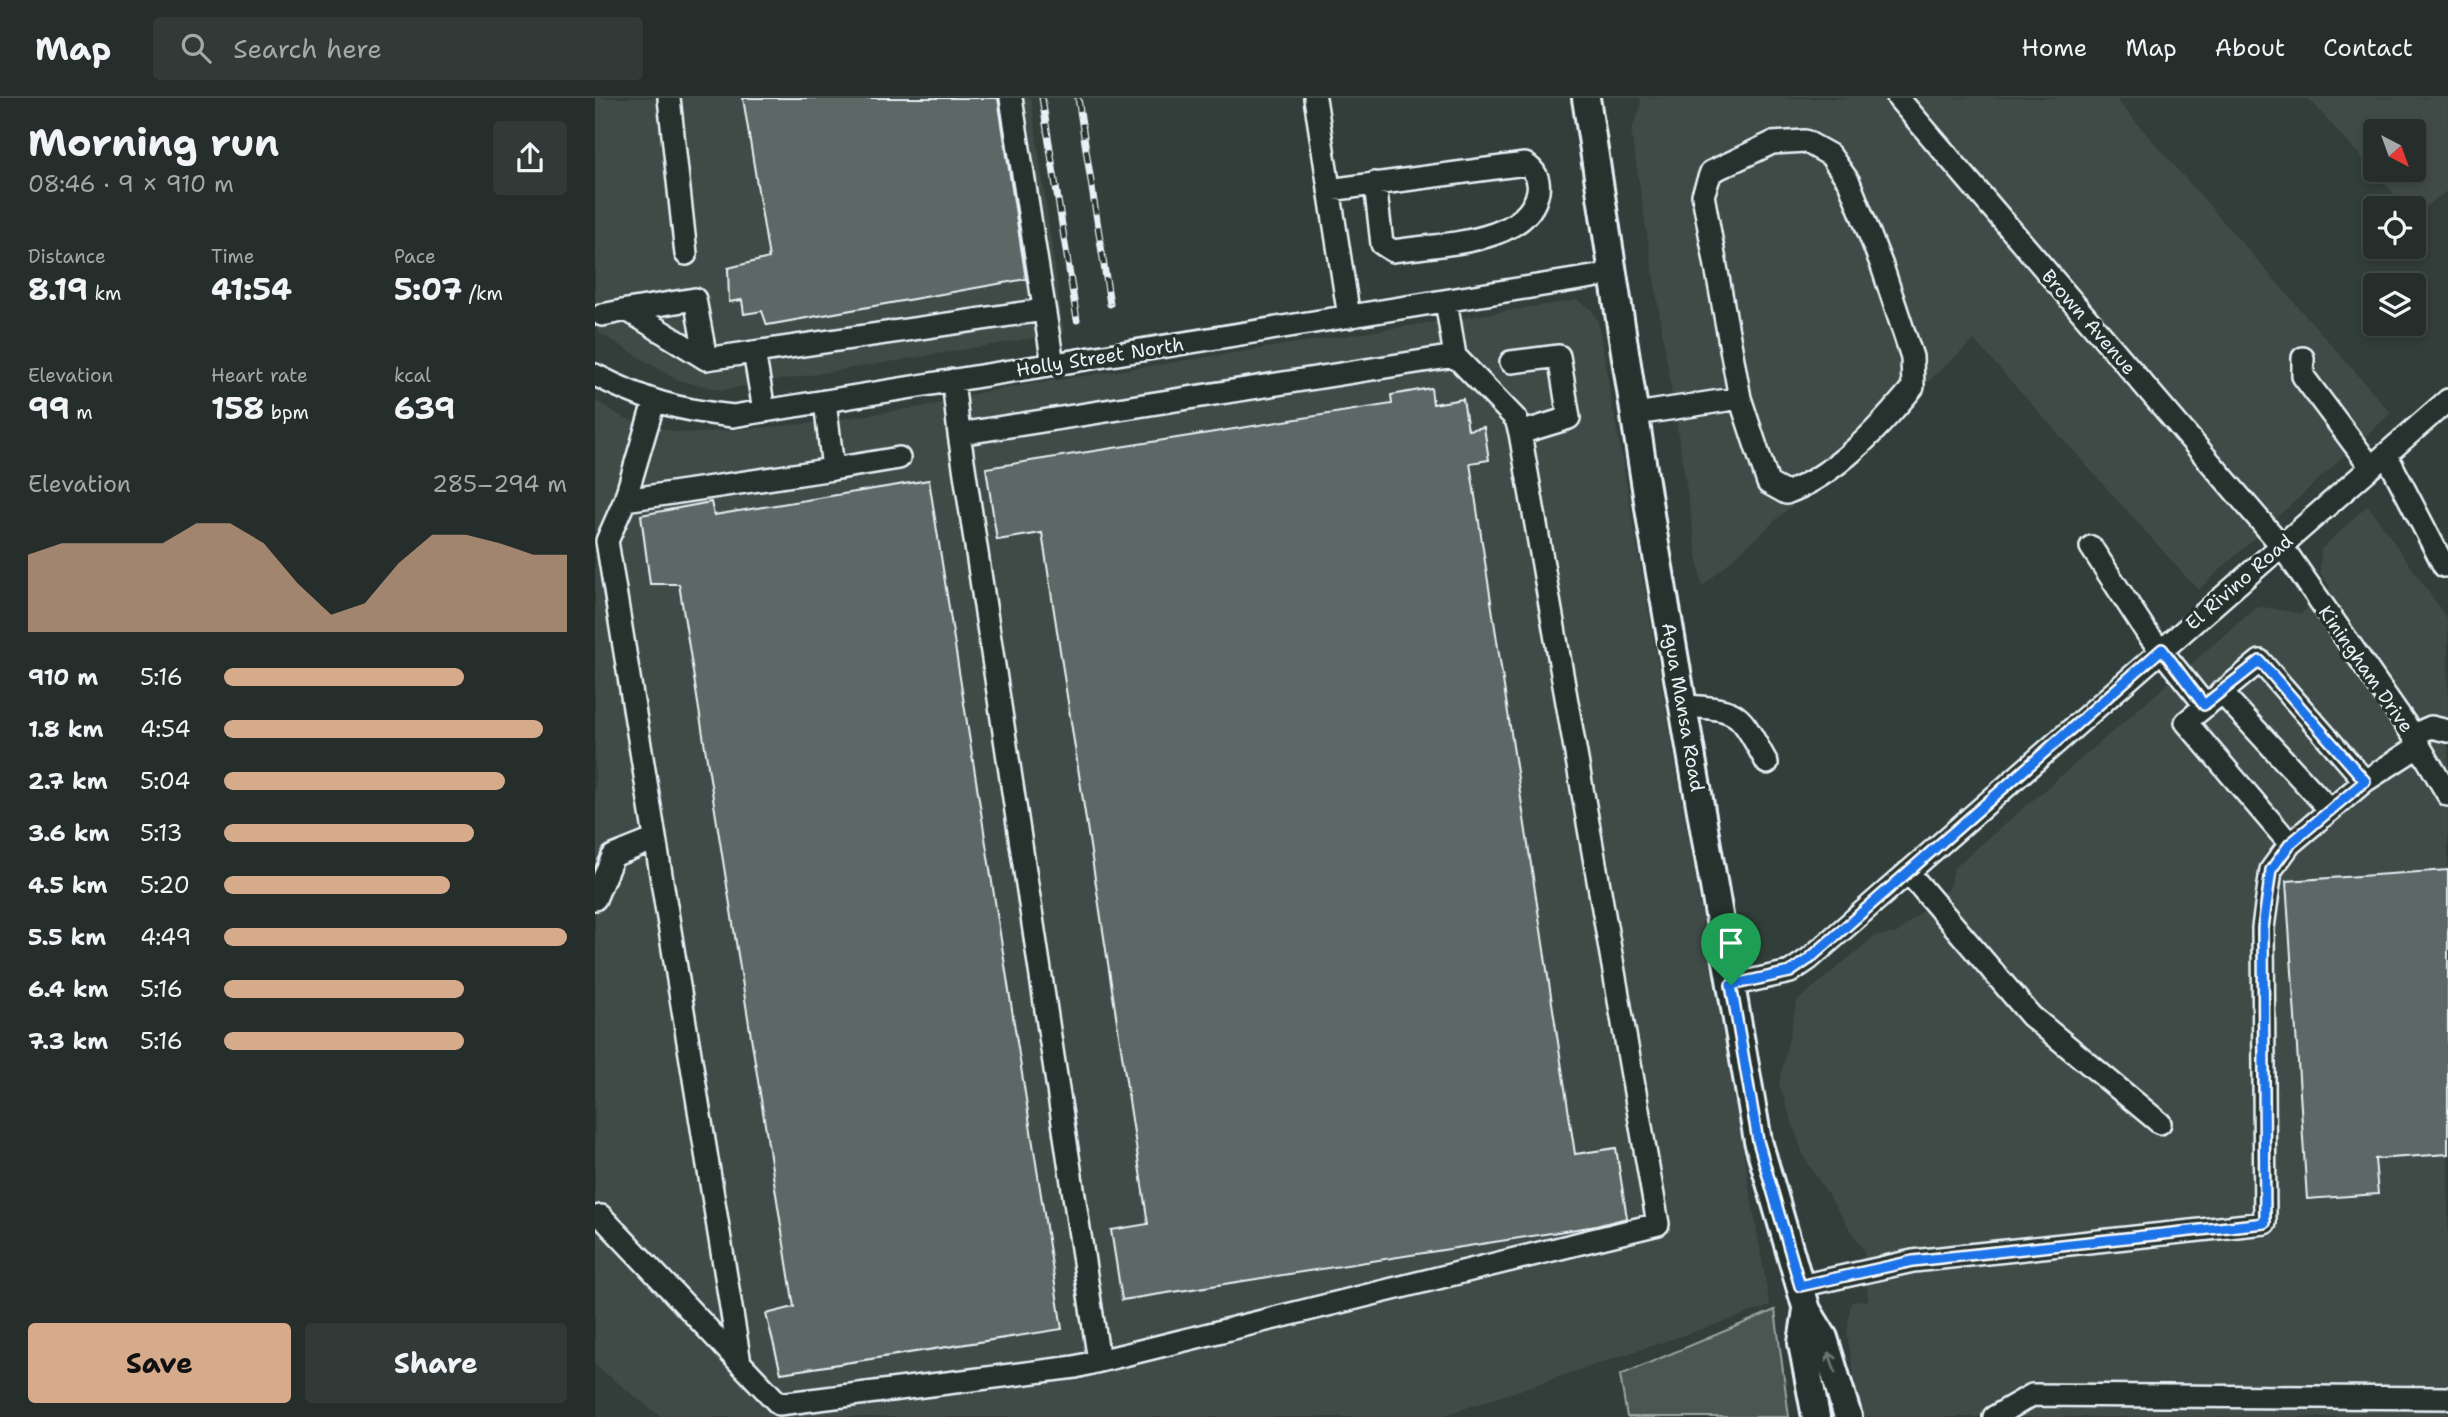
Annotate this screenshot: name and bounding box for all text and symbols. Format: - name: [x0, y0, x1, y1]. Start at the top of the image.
- search box: [153, 17, 643, 80]
- text: Map: [35, 26, 111, 71]
- icon: search: [177, 29, 215, 67]
- text: Search here: [233, 31, 382, 66]
- text: Home: [2021, 32, 2087, 64]
- text: Map: [2125, 32, 2177, 64]
- text: About: [2215, 32, 2285, 64]
- text: Contact: [2323, 32, 2413, 64]
- text: Morning run: [28, 117, 279, 168]
- north arrow: [2363, 119, 2425, 182]
- map controls: [2363, 119, 2426, 336]
- button: share: [493, 121, 567, 195]
- text: 08:46 · 9 × 910 m: [28, 169, 234, 199]
- button: locate: [2363, 196, 2426, 259]
- text: Distance: [28, 244, 106, 269]
- text: Time: [211, 244, 255, 269]
- text: Pace: [394, 244, 436, 269]
- street label: Brown Avenue: [2036, 264, 2142, 380]
- text: 8.19: [28, 269, 88, 310]
- text: 41:54: [211, 269, 292, 310]
- text: 5:07: [394, 269, 462, 310]
- button: layers: [2363, 273, 2426, 336]
- text: km: [88, 281, 121, 306]
- text: /km: [462, 281, 503, 306]
- street label: Holly Street North: [1014, 331, 1186, 383]
- text: Elevation: [28, 363, 113, 388]
- text: Heart rate: [211, 363, 308, 388]
- text: kcal: [394, 363, 431, 388]
- text: 99: [28, 388, 70, 429]
- text: 158: [211, 388, 264, 429]
- text: 639: [394, 388, 455, 429]
- text: m: [70, 400, 93, 425]
- text: bpm: [264, 400, 309, 425]
- text: Elevation: [28, 469, 131, 499]
- text: 285–294 m: [432, 469, 567, 499]
- street label: El Rivino Road: [2180, 528, 2298, 636]
- street label: Kiningham Drive: [2313, 601, 2419, 737]
- street label: Agua Mansa Road: [1656, 621, 1710, 793]
- text: 910 m: [28, 662, 98, 692]
- text: 5:16: [140, 662, 183, 692]
- text: 1.8 km: [28, 714, 103, 744]
- text: 4:54: [140, 714, 191, 744]
- text: 2.7 km: [28, 766, 108, 796]
- text: 5:04: [140, 766, 190, 796]
- text: 3.6 km: [28, 818, 109, 848]
- text: 5:13: [140, 818, 183, 848]
- text: 4.5 km: [28, 870, 108, 900]
- text: 5:20: [140, 870, 190, 900]
- pin: [1701, 913, 1761, 985]
- text: 5.5 km: [28, 922, 106, 952]
- text: 4:49: [140, 922, 191, 952]
- icon: arrive: [1712, 924, 1750, 962]
- text: 6.4 km: [28, 974, 109, 1004]
- text: 5:16: [140, 974, 183, 1004]
- text: 7.3 km: [28, 1026, 108, 1056]
- text: 5:16: [140, 1026, 183, 1056]
- button: Save: [28, 1323, 291, 1403]
- button: Share: [305, 1323, 567, 1403]
- one-way arrow: [1824, 1351, 1837, 1373]

